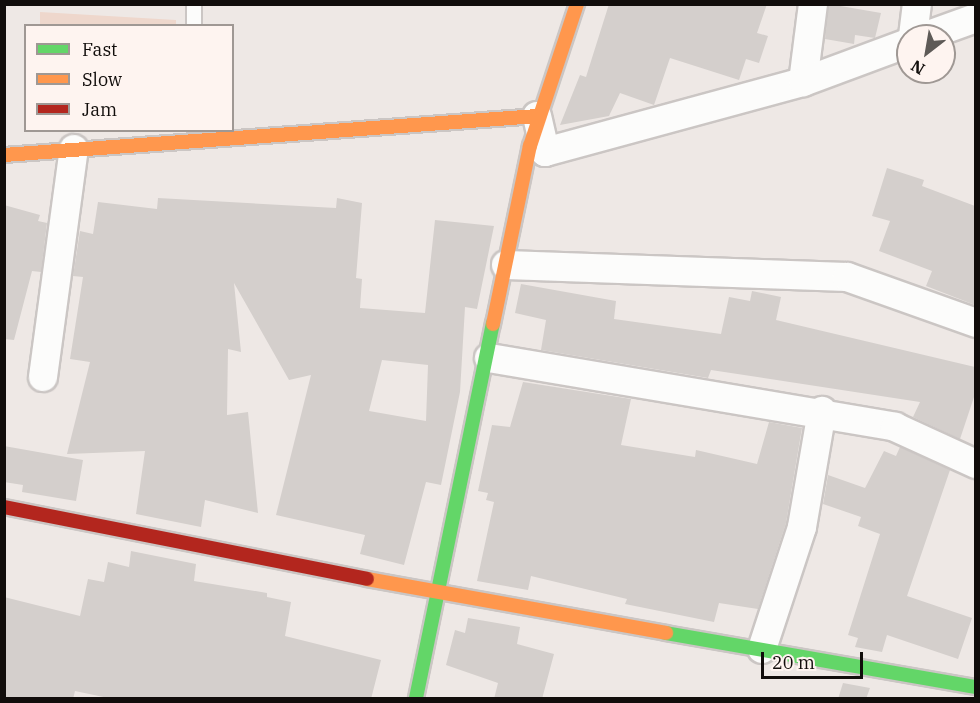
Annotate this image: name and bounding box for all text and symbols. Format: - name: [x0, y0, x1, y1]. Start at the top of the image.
- legend: [24, 24, 234, 132]
- north arrow: [896, 24, 956, 84]
- text: Fast: [82, 38, 117, 61]
- text: N: [907, 56, 928, 80]
- text: Slow: [82, 68, 122, 91]
- text: Jam: [82, 98, 117, 121]
- scale bar: [764, 640, 866, 678]
- text: 20 m: [772, 651, 815, 674]

